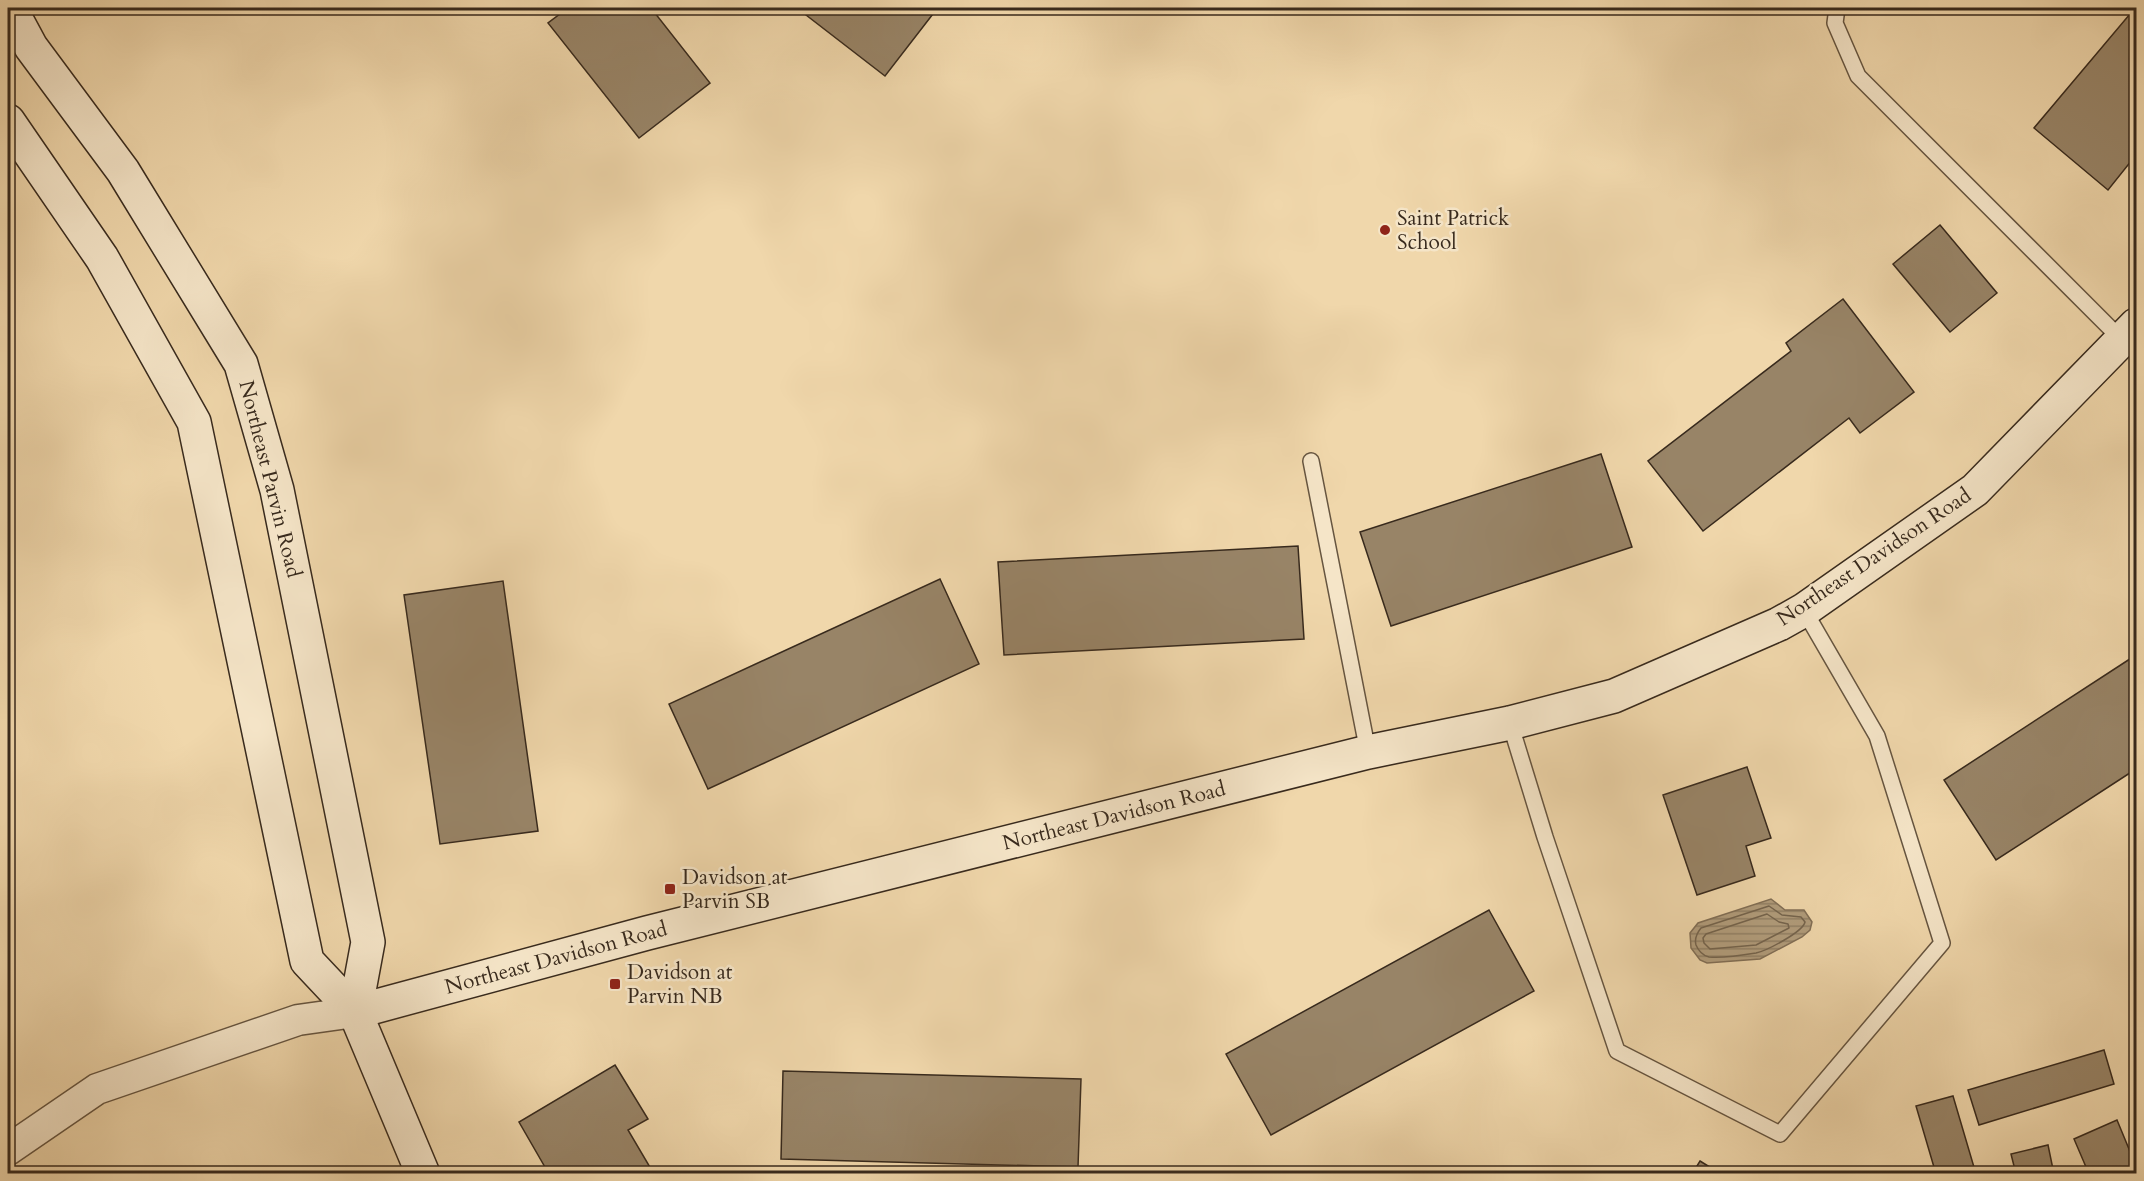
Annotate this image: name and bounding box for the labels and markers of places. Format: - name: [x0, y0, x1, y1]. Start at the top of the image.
- place label: Saint Patrick School: [1397, 204, 1510, 257]
- marker: Saint Patrick School: [1378, 223, 1392, 237]
- place label: Davidson at Parvin SB: [682, 863, 788, 916]
- marker: Davidson at Parvin SB: [663, 882, 677, 896]
- place label: Davidson at Parvin NB: [627, 958, 733, 1011]
- marker: Davidson at Parvin NB: [608, 977, 622, 991]

